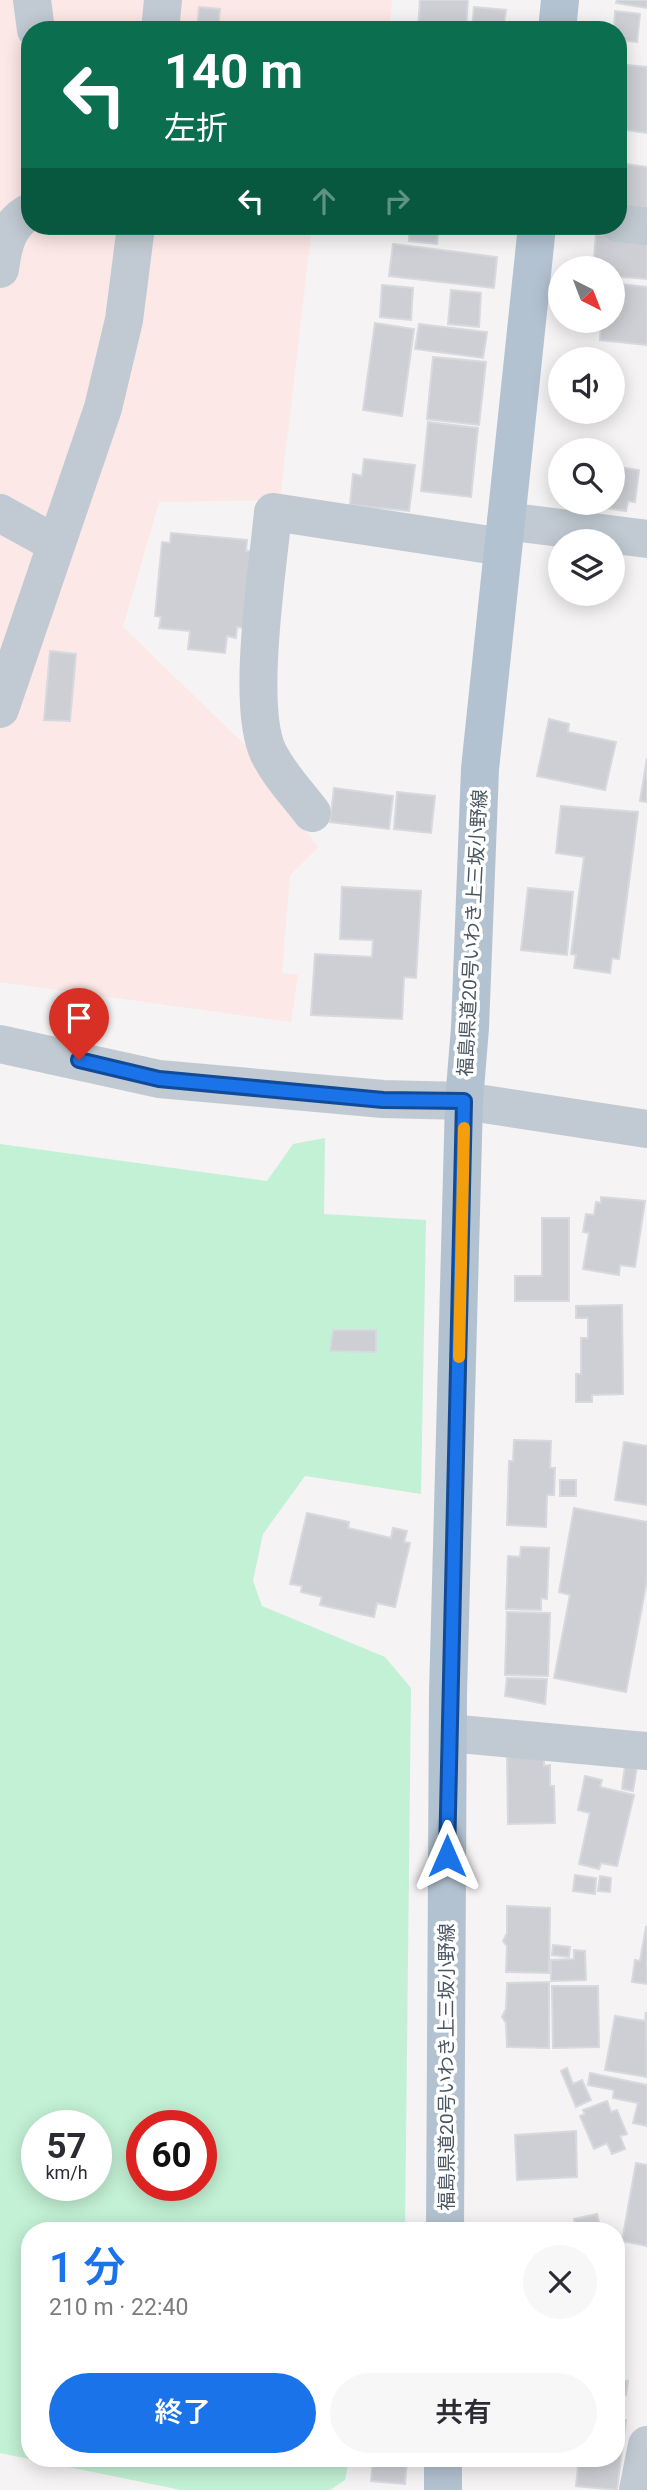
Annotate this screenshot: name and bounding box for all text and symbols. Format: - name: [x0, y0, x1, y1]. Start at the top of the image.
- text: 140 m: [164, 43, 303, 100]
- icon: left: [49, 49, 140, 140]
- text: 左折: [164, 109, 228, 147]
- icon: left: [232, 182, 270, 220]
- icon: ahead: [305, 182, 343, 220]
- icon: right: [378, 182, 416, 220]
- north arrow: [548, 256, 625, 332]
- map controls: [548, 256, 625, 606]
- button: sound: [548, 347, 625, 424]
- button: search: [548, 438, 625, 515]
- button: layers: [548, 529, 625, 606]
- street label: 福島県道20号いわき上三坂小野線: [453, 789, 492, 1077]
- pin: [49, 988, 109, 1060]
- icon: arrive: [60, 999, 98, 1037]
- position arrow: [410, 1819, 484, 1893]
- street label: 福島県道20号いわき上三坂小野線: [435, 1923, 458, 2211]
- speed limit sign: 60: [126, 2110, 217, 2201]
- text: 57: [46, 2126, 87, 2167]
- text: km/h: [45, 2162, 88, 2183]
- text: 1 分: [49, 2243, 125, 2292]
- button: close: [523, 2245, 597, 2319]
- text: 210 m · 22:40: [49, 2294, 188, 2321]
- button: 終了: [49, 2373, 316, 2453]
- button: 共有: [330, 2373, 597, 2453]

